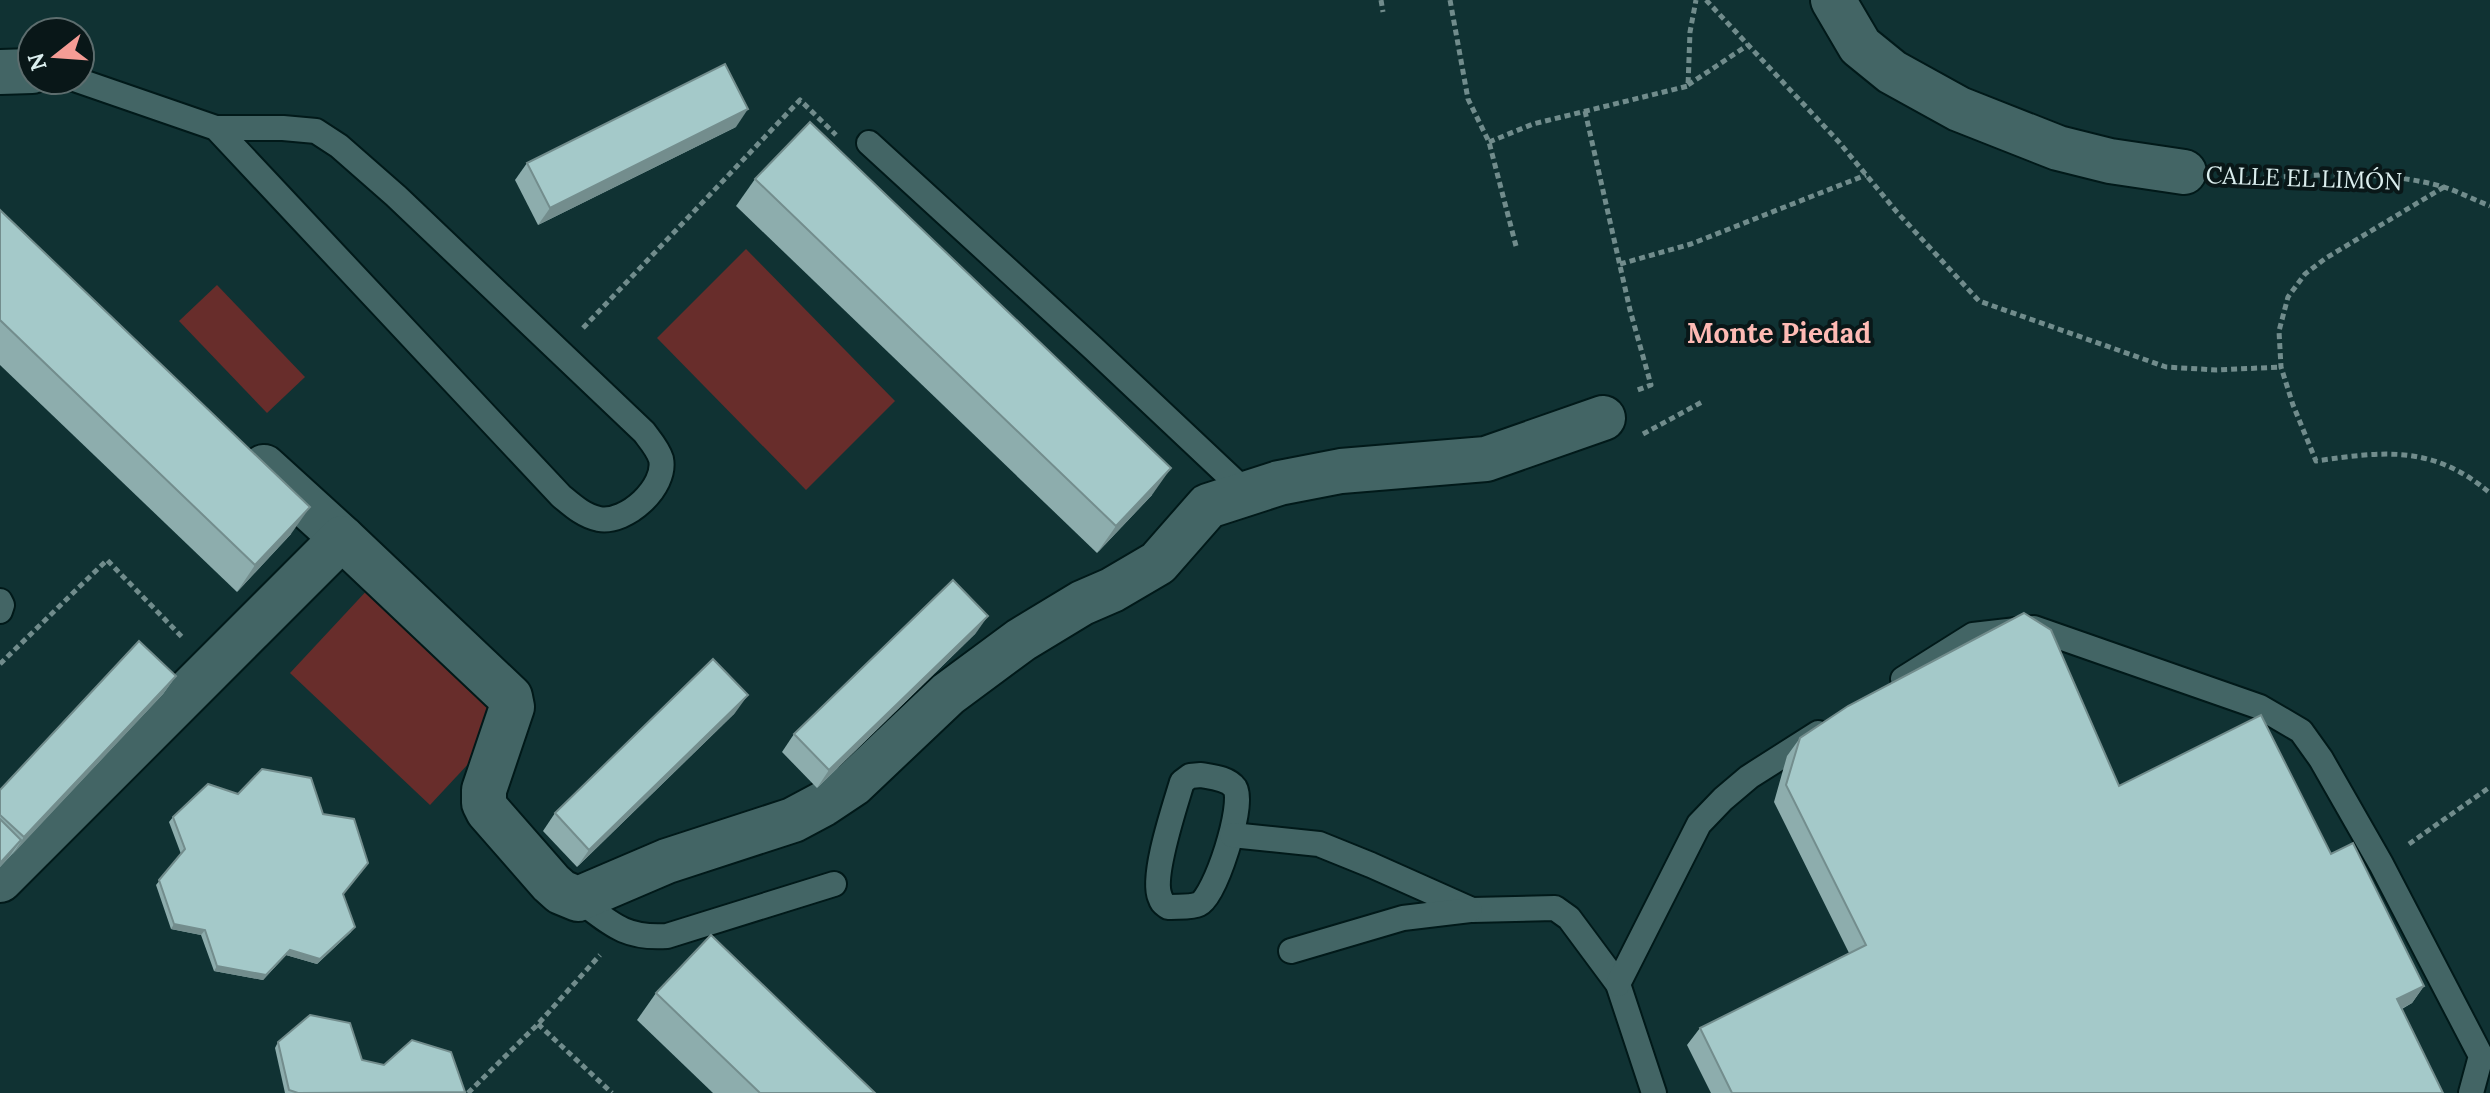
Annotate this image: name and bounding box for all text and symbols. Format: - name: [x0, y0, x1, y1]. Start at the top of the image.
- north arrow: [16, 16, 96, 96]
- text: N: [21, 50, 53, 74]
- street label: CALLE EL LIMÓN: [2205, 159, 2403, 197]
- district label: Monte Piedad: [1687, 315, 1871, 351]

